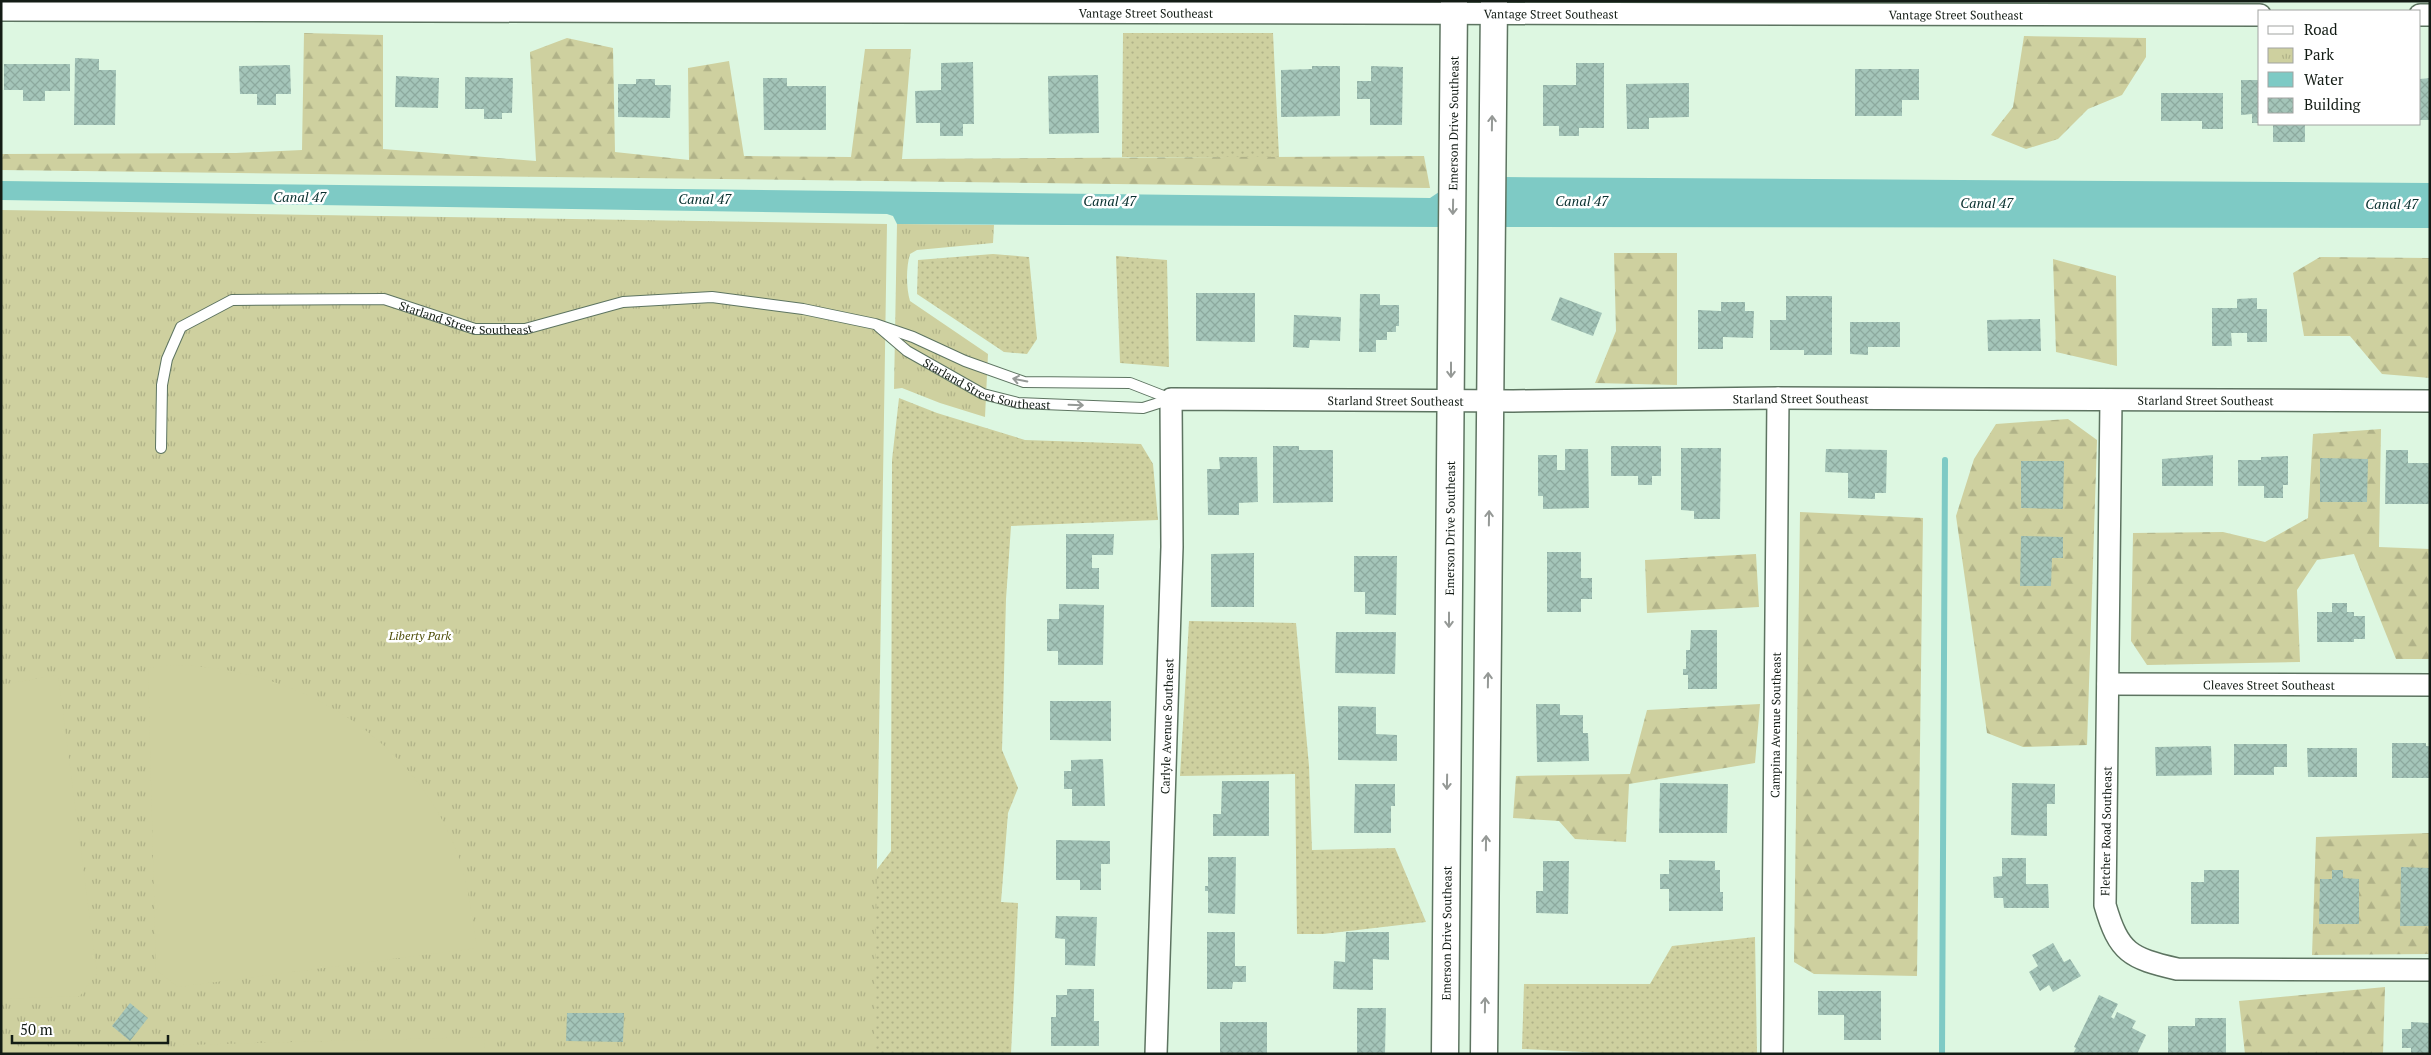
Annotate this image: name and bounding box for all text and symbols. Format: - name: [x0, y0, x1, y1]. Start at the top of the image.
- street label: Vantage Street Southeast: [1079, 5, 1214, 20]
- street label: Vantage Street Southeast: [1484, 6, 1619, 21]
- street label: Vantage Street Southeast: [1889, 7, 2024, 22]
- legend: [2258, 10, 2421, 125]
- text: Road: [2304, 19, 2337, 39]
- text: Park: [2304, 44, 2334, 64]
- street label: Emerson Drive Southeast: [1445, 55, 1461, 190]
- text: Water: [2304, 69, 2344, 89]
- text: Building: [2304, 94, 2362, 114]
- one-way arrow: [1488, 115, 1497, 131]
- water label: Canal 47: [273, 187, 327, 206]
- water label: Canal 47: [678, 189, 732, 208]
- water label: Canal 47: [1083, 191, 1137, 210]
- water label: Canal 47: [1555, 191, 1609, 210]
- water label: Canal 47: [1960, 193, 2014, 212]
- water label: Canal 47: [2365, 194, 2419, 213]
- one-way arrow: [1448, 199, 1457, 215]
- street label: Starland Street Southeast: [398, 297, 534, 337]
- street label: Starland Street Southeast: [921, 354, 1052, 412]
- one-way arrow: [1446, 362, 1456, 378]
- one-way arrow: [1013, 375, 1029, 384]
- street label: Starland Street Southeast: [1733, 390, 1869, 406]
- street label: Starland Street Southeast: [1328, 392, 1464, 408]
- street label: Starland Street Southeast: [2138, 392, 2274, 408]
- one-way arrow: [1068, 400, 1084, 410]
- street label: Emerson Drive Southeast: [1441, 460, 1458, 595]
- one-way arrow: [1484, 510, 1494, 526]
- one-way arrow: [1444, 612, 1454, 628]
- park label: Liberty Park: [388, 628, 451, 643]
- street label: Campina Avenue Southeast: [1767, 651, 1783, 798]
- street label: Carlyle Avenue Southeast: [1157, 657, 1176, 794]
- one-way arrow: [1483, 672, 1492, 688]
- street label: Cleaves Street Southeast: [2203, 677, 2335, 692]
- street label: Fletcher Road Southeast: [2097, 765, 2115, 896]
- one-way arrow: [1443, 774, 1452, 790]
- one-way arrow: [1481, 835, 1491, 851]
- street label: Emerson Drive Southeast: [1438, 865, 1454, 1000]
- one-way arrow: [1480, 997, 1489, 1013]
- scale bar: [12, 1012, 169, 1044]
- text: 50 m: [20, 1019, 53, 1039]

